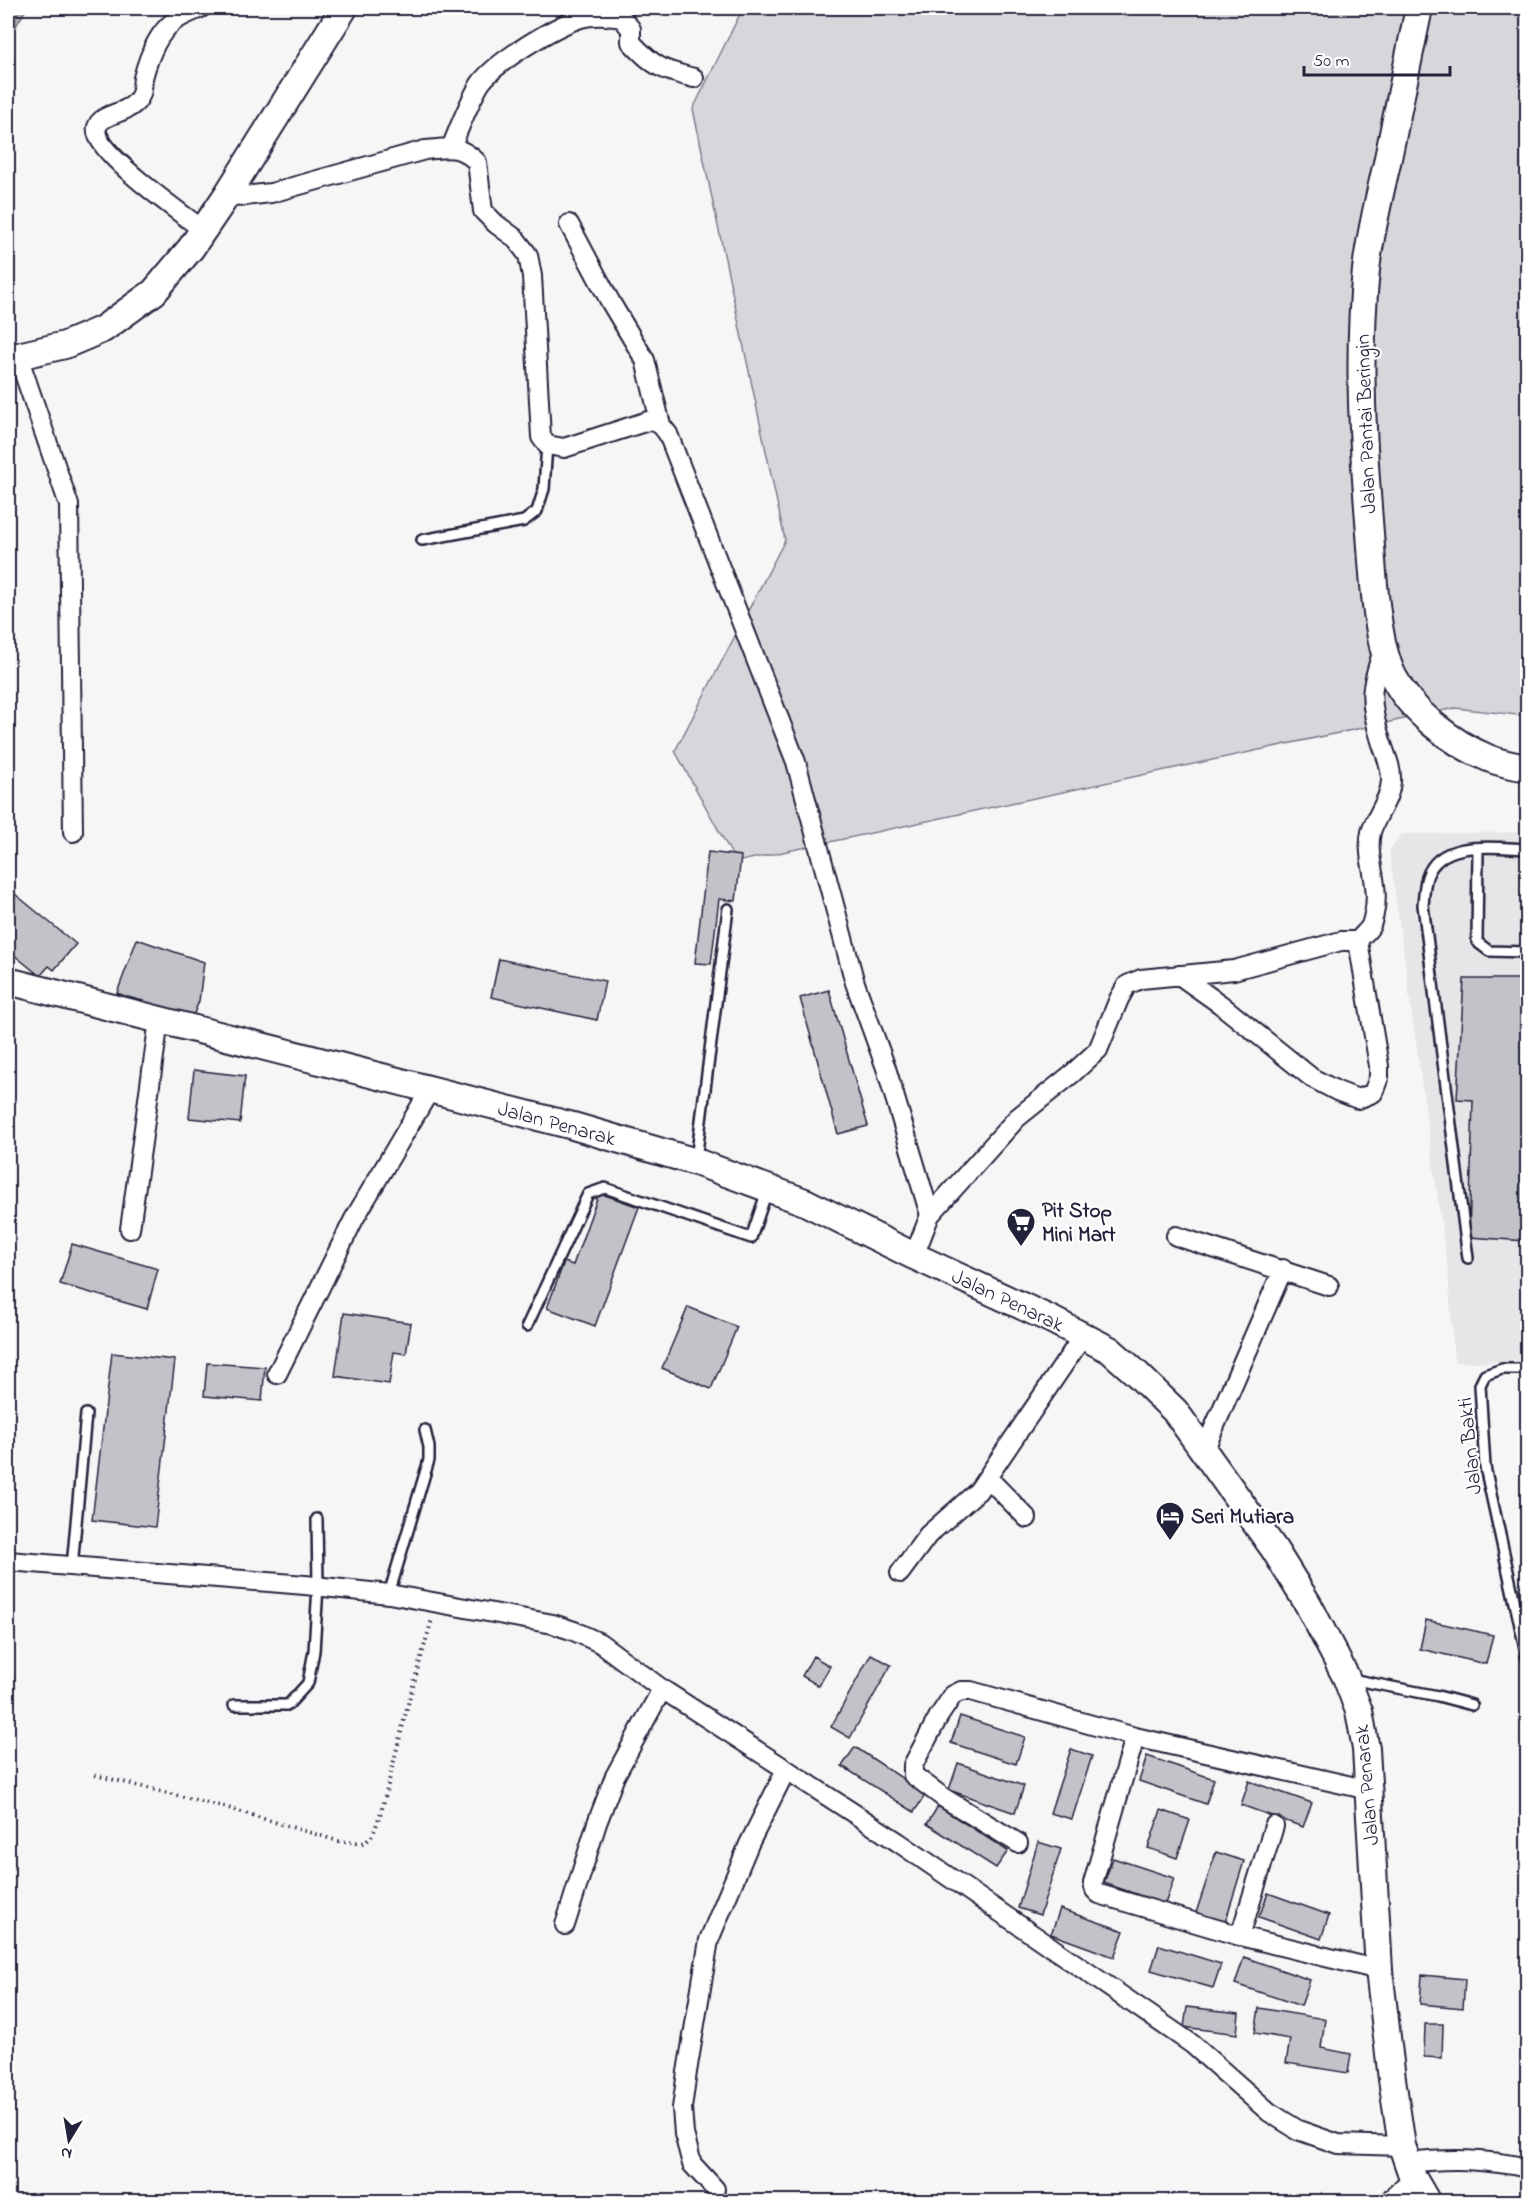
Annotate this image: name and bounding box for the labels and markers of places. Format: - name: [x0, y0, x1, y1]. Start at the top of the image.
- place label: Pit Stop Mini Mart: [1042, 1197, 1117, 1251]
- supermarket icon: Pit Stop Mini Mart: [1005, 1206, 1037, 1248]
- hotel icon: Seri Mutiara: [1154, 1500, 1186, 1542]
- place label: Seri Mutiara: [1191, 1503, 1294, 1533]

